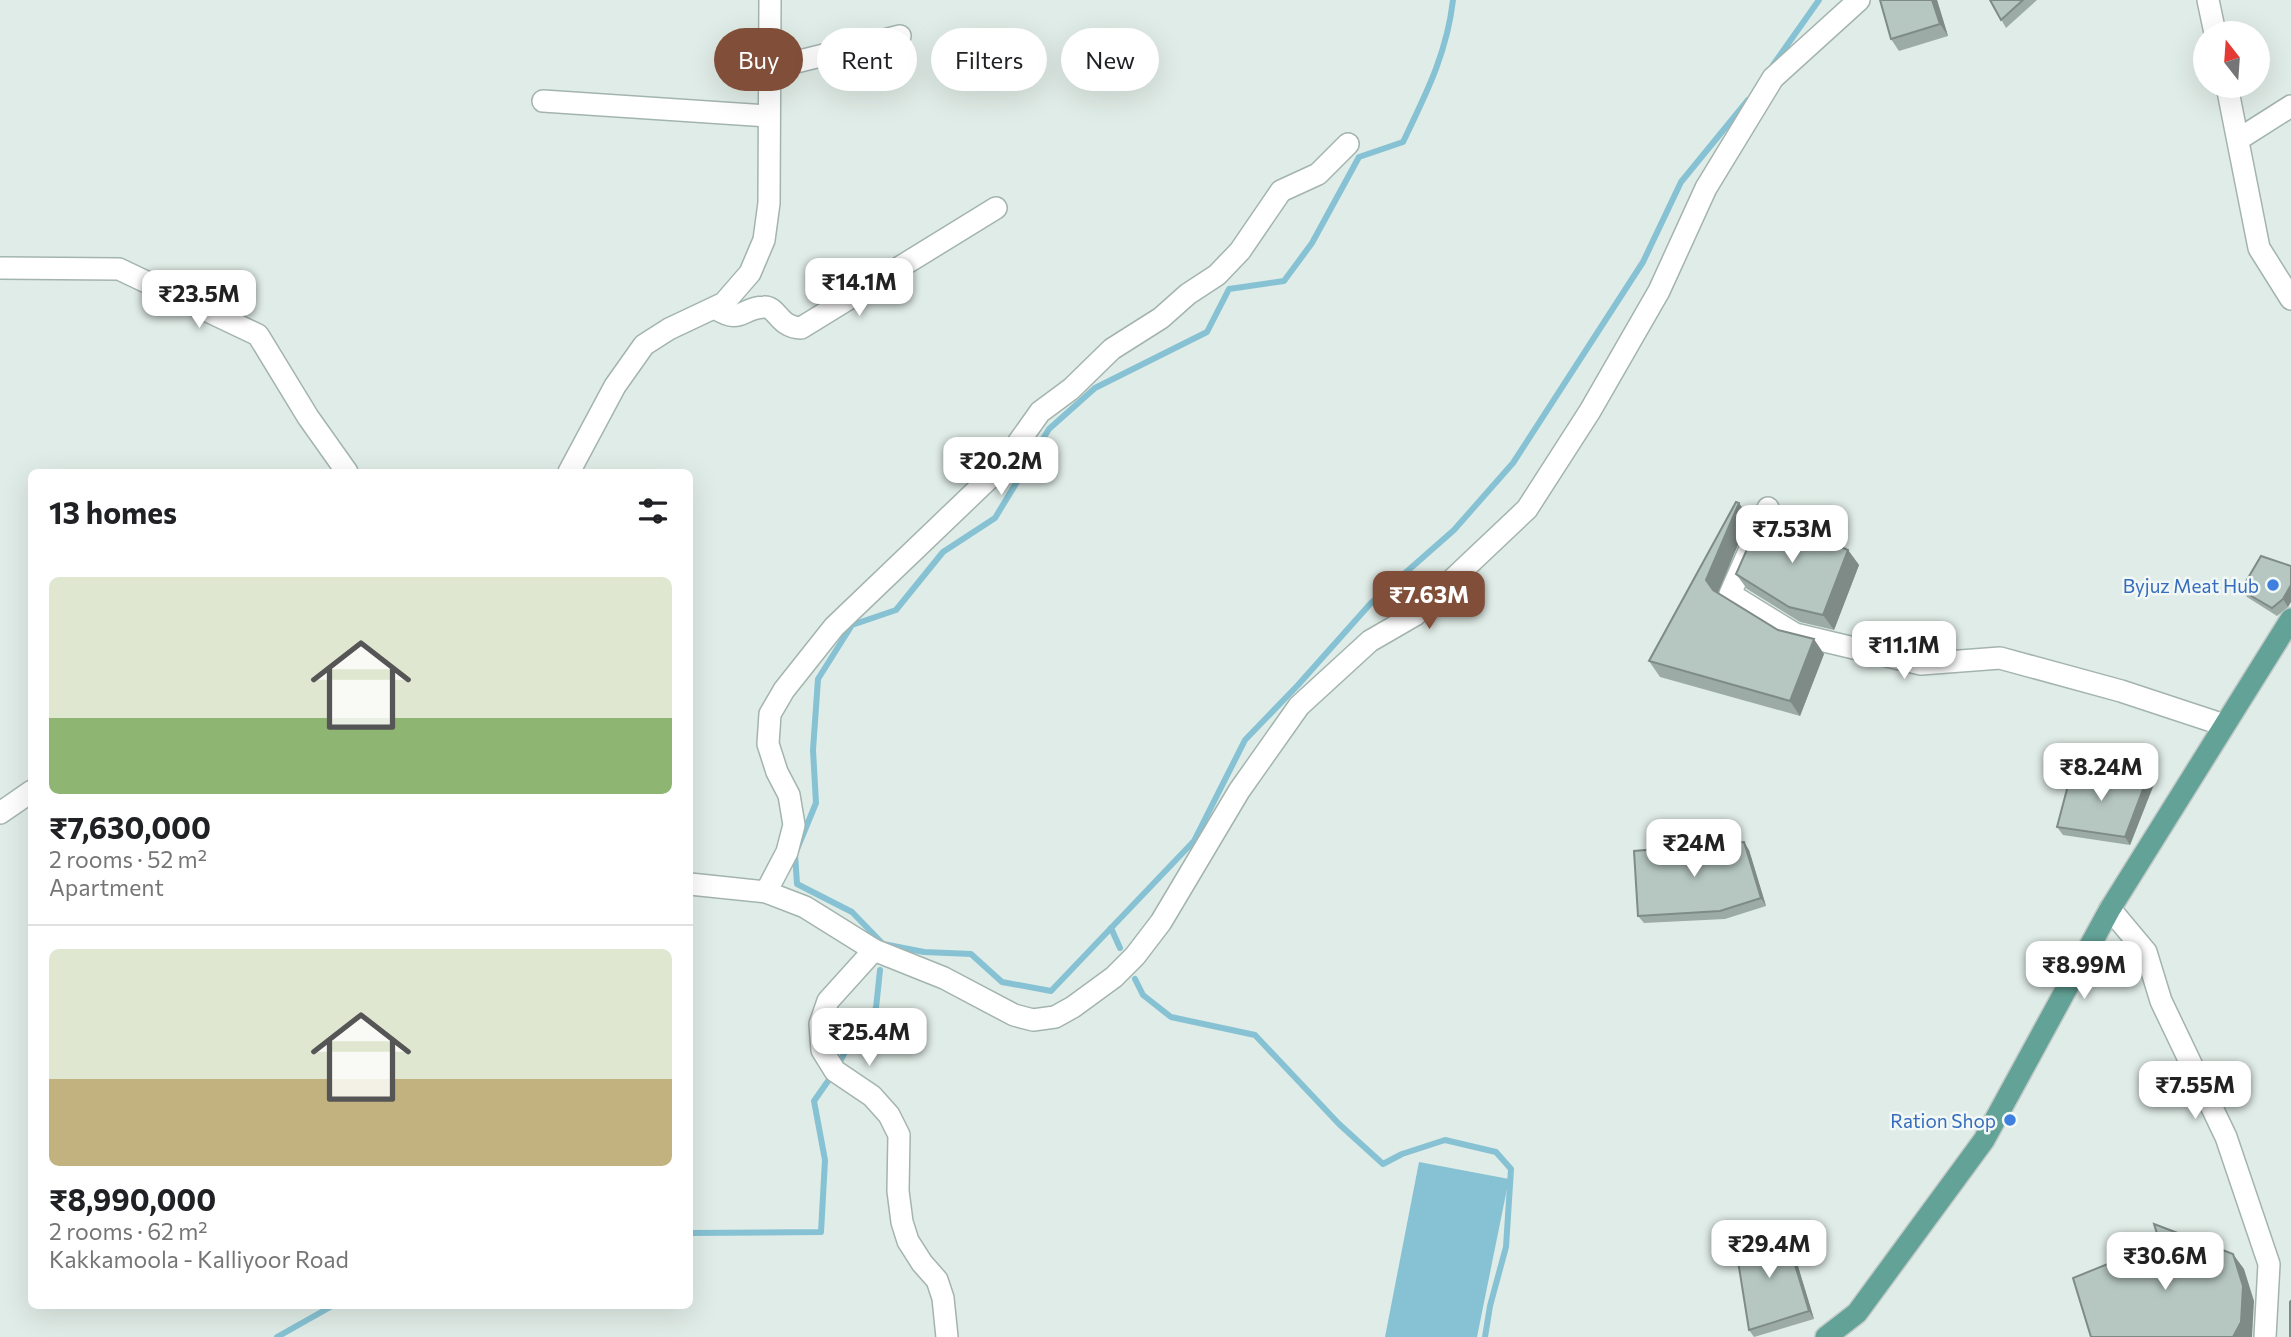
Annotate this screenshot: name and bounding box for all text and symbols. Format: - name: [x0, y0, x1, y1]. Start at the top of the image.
- north arrow: [2193, 21, 2270, 98]
- map controls: [2193, 21, 2270, 98]
- chip: Buy: [714, 28, 803, 91]
- chip: Rent: [817, 28, 917, 91]
- chip: Filters: [931, 28, 1047, 91]
- chip: New: [1061, 28, 1159, 91]
- pin: ₹14.1M: [802, 258, 916, 318]
- text: ₹14.1M: [821, 267, 897, 295]
- pin: ₹23.5M: [142, 270, 256, 330]
- text: ₹23.5M: [158, 279, 240, 307]
- pin: ₹20.2M: [944, 438, 1058, 497]
- text: ₹20.2M: [959, 446, 1043, 474]
- icon: filters: [634, 492, 672, 530]
- text: 13 homes: [49, 493, 177, 530]
- pin: ₹7.53M: [1735, 505, 1849, 565]
- text: ₹7.53M: [1752, 514, 1832, 542]
- pin: ₹7.63M: [1372, 572, 1486, 631]
- place label: Byjuz Meat Hub: [2123, 574, 2259, 597]
- marker: Byjuz Meat Hub: [2265, 577, 2281, 593]
- text: ₹7.63M: [1389, 580, 1469, 608]
- icon: home: [298, 622, 424, 748]
- pin: ₹11.1M: [1847, 622, 1961, 681]
- text: ₹11.1M: [1868, 630, 1940, 658]
- pin: ₹8.24M: [2044, 744, 2158, 803]
- text: ₹8.24M: [2059, 752, 2143, 780]
- text: ₹7,630,000: [49, 808, 211, 845]
- pin: ₹24M: [1653, 820, 1735, 879]
- text: ₹24M: [1662, 828, 1726, 856]
- text: 2 rooms · 52 m²: [49, 845, 207, 873]
- text: Apartment: [49, 873, 164, 901]
- pin: ₹8.99M: [2027, 942, 2141, 1001]
- text: ₹8.99M: [2042, 950, 2126, 978]
- icon: home: [298, 994, 424, 1120]
- pin: ₹25.4M: [812, 1009, 926, 1068]
- text: ₹25.4M: [828, 1017, 910, 1045]
- pin: ₹7.55M: [2138, 1062, 2252, 1121]
- text: ₹7.55M: [2155, 1070, 2235, 1098]
- place label: Ration Shop: [1890, 1109, 1996, 1132]
- marker: Ration Shop: [2002, 1112, 2018, 1128]
- text: ₹8,990,000: [49, 1180, 216, 1217]
- text: 2 rooms · 62 m²: [49, 1217, 208, 1245]
- pin: ₹29.4M: [1712, 1220, 1826, 1280]
- text: ₹29.4M: [1727, 1229, 1811, 1257]
- pin: ₹30.6M: [2108, 1232, 2222, 1292]
- text: ₹30.6M: [2123, 1241, 2207, 1269]
- text: Kakkamoola - Kalliyoor Road: [49, 1245, 349, 1273]

